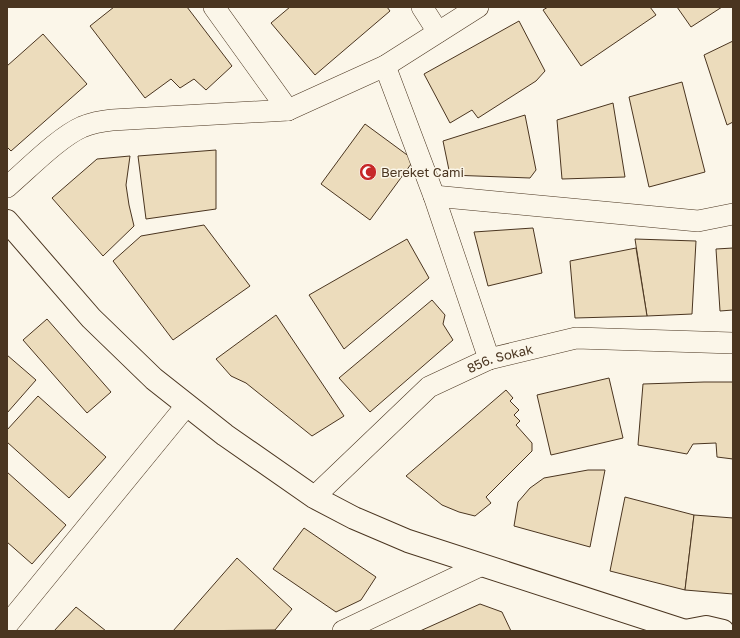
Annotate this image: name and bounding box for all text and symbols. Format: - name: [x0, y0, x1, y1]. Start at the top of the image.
- mosque icon: Bereket Cami: [358, 162, 378, 182]
- place label: Bereket Cami: [381, 164, 464, 180]
- street label: 856. Sokak: [464, 341, 535, 376]

